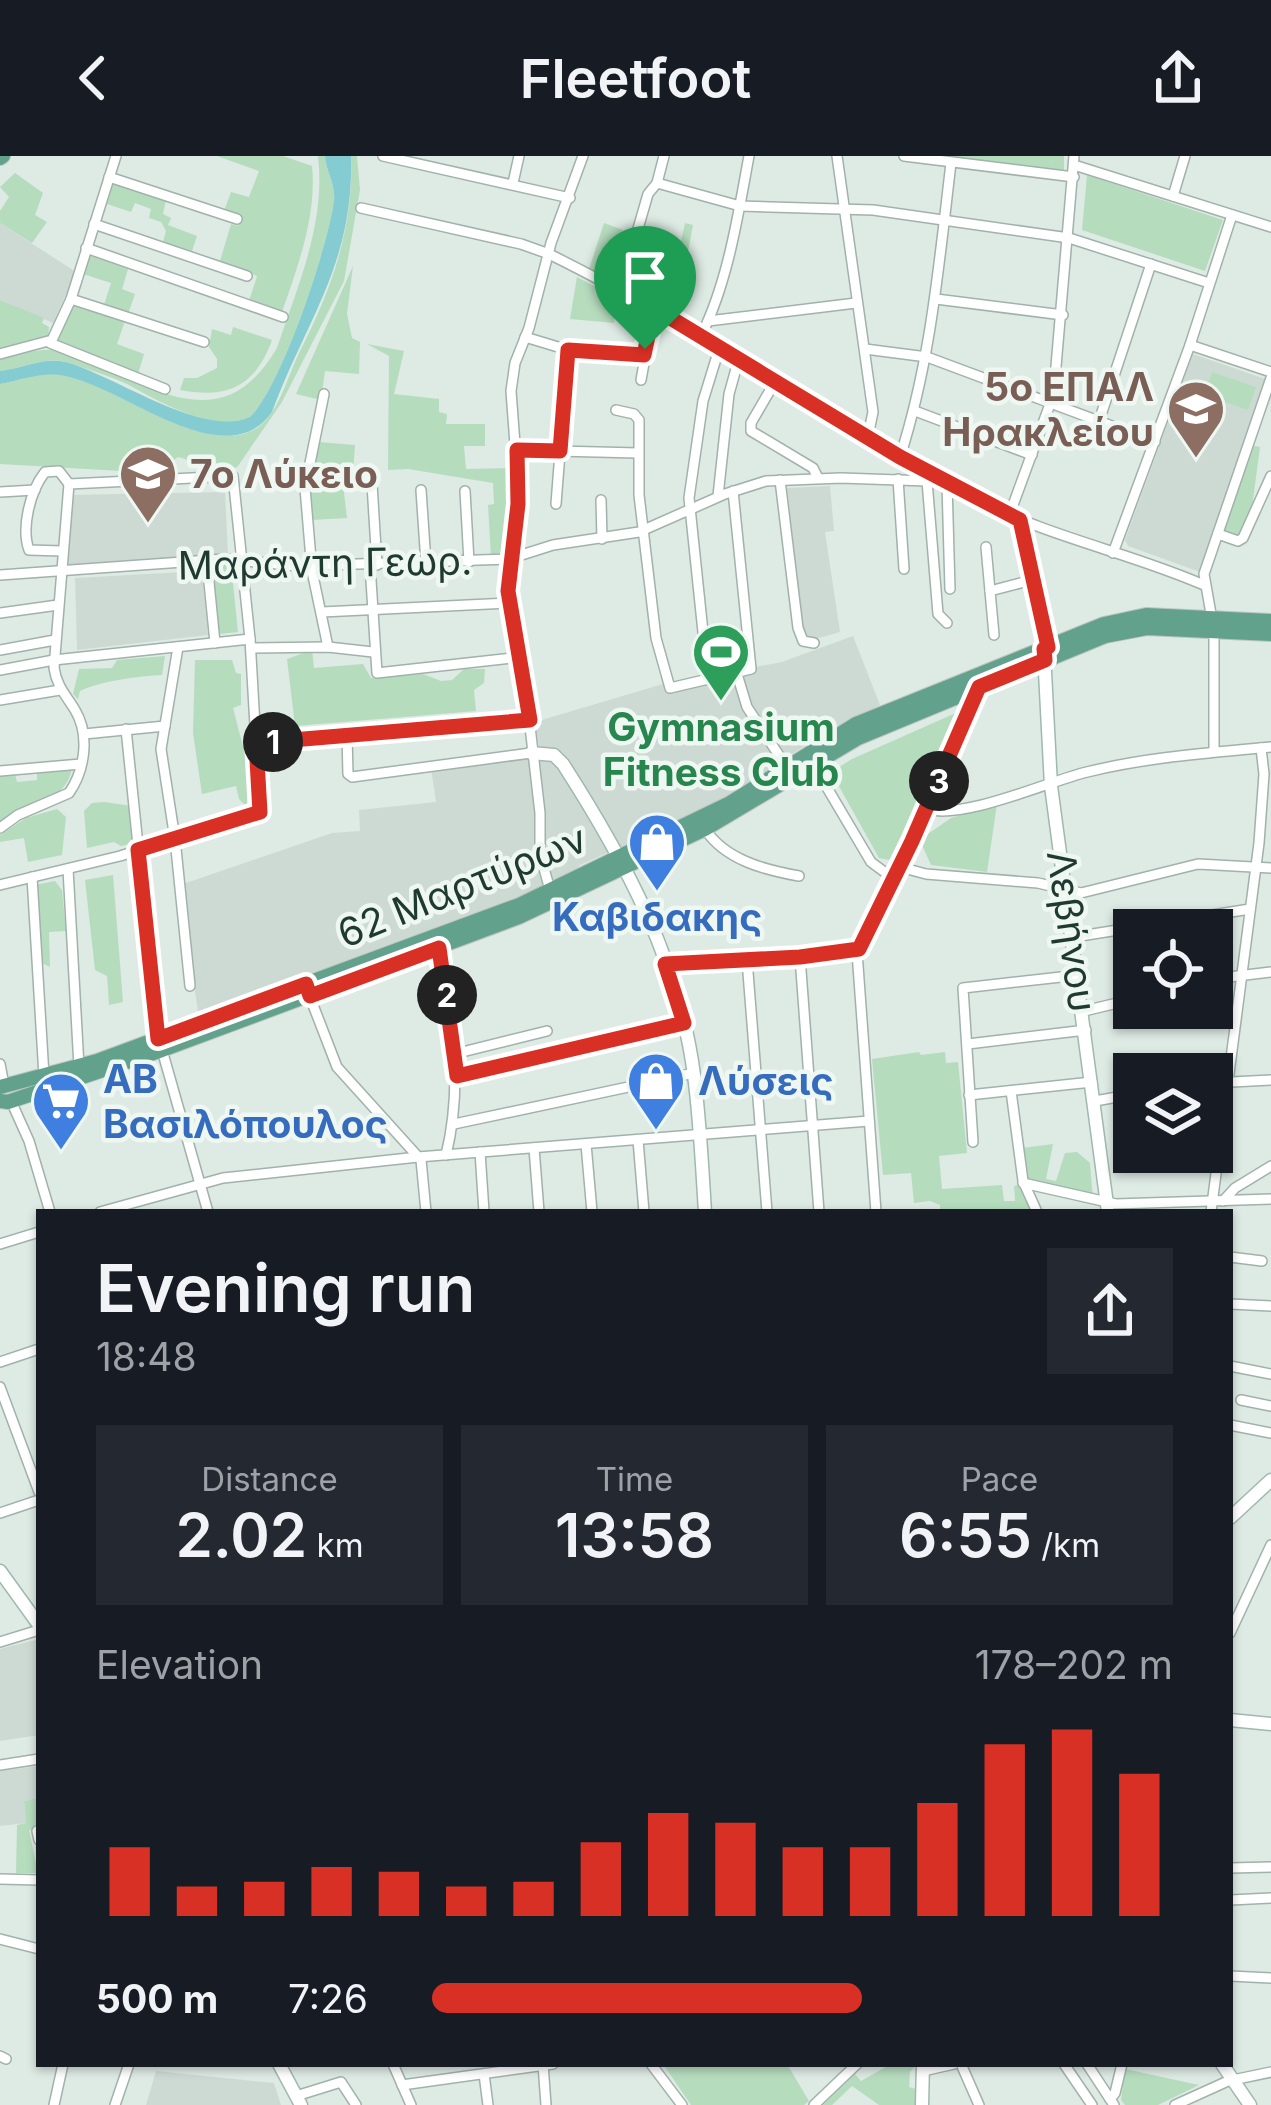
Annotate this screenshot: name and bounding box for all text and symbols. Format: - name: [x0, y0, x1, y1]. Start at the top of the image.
- icon: back: [60, 45, 126, 111]
- icon: share: [1145, 45, 1211, 111]
- text: Fleetfoot: [520, 46, 751, 111]
- pin: [594, 226, 696, 349]
- icon: arrive: [612, 244, 678, 310]
- place label: 5ο ΕΠΑΛ Ηρακλείου: [942, 363, 1154, 455]
- school or university icon: 5ο ΕΠΑΛ Ηρακλείου: [1165, 378, 1227, 460]
- school or university icon: 7o Λύκειο: [117, 443, 179, 525]
- place label: 7o Λύκειο: [190, 450, 378, 497]
- street label: Μαράντη Γεωρ.: [177, 536, 473, 589]
- sports icon: Gymnasium Fitness Club: [690, 621, 752, 703]
- place label: Gymnasium Fitness Club: [603, 703, 839, 795]
- pin: 1: [243, 712, 303, 772]
- text: 1: [266, 722, 280, 762]
- pin: 3: [909, 751, 969, 811]
- text: 3: [928, 761, 950, 801]
- shop icon: Καβιδακης: [626, 811, 688, 893]
- street label: 62 Μαρτύρων: [331, 814, 593, 957]
- street label: Λεβήνου: [1038, 847, 1107, 1015]
- place label: Καβιδακης: [552, 893, 762, 940]
- map controls: [1113, 909, 1233, 1173]
- button: locate: [1113, 909, 1233, 1029]
- pin: 2: [417, 965, 477, 1025]
- text: 2: [437, 975, 457, 1015]
- shop icon: Λύσεις: [625, 1050, 687, 1132]
- button: layers: [1113, 1053, 1233, 1173]
- place label: ΑΒ Βασιλόπουλος: [103, 1055, 388, 1147]
- place label: Λύσεις: [698, 1057, 833, 1104]
- supermarket icon: ΑΒ Βασιλόπουλος: [30, 1070, 92, 1152]
- text: Evening run: [96, 1248, 475, 1328]
- button: share: [1047, 1248, 1173, 1374]
- text: 18:48: [96, 1333, 197, 1380]
- text: Distance: [201, 1459, 338, 1499]
- text: Time: [596, 1459, 673, 1499]
- text: Pace: [961, 1459, 1038, 1499]
- text: 2.02: [175, 1499, 307, 1571]
- text: 13:58: [555, 1499, 714, 1571]
- text: 6:55: [899, 1499, 1032, 1571]
- text: km: [307, 1525, 364, 1565]
- text: /km: [1032, 1525, 1100, 1565]
- text: Elevation: [96, 1641, 263, 1688]
- text: 178–202 m: [975, 1641, 1173, 1688]
- text: 500 m: [96, 1975, 218, 2022]
- text: 7:26: [288, 1975, 368, 2022]

